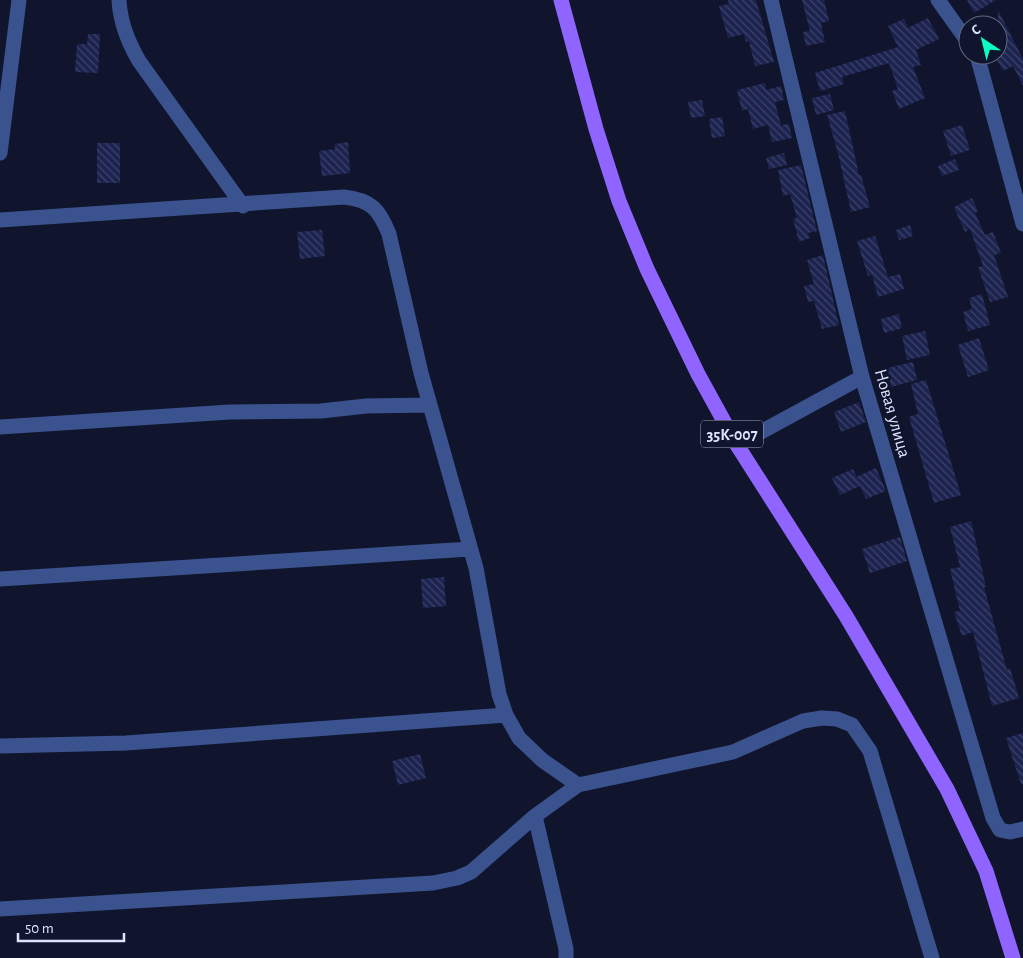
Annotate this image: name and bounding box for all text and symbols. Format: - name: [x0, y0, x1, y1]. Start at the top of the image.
- north arrow: [958, 15, 1008, 65]
- text: С: [969, 22, 984, 38]
- street label: Новая улица: [871, 367, 913, 460]
- road number: 35К-007: [701, 420, 763, 448]
- scale bar: [18, 910, 124, 942]
- text: 50 m: [25, 921, 54, 936]

